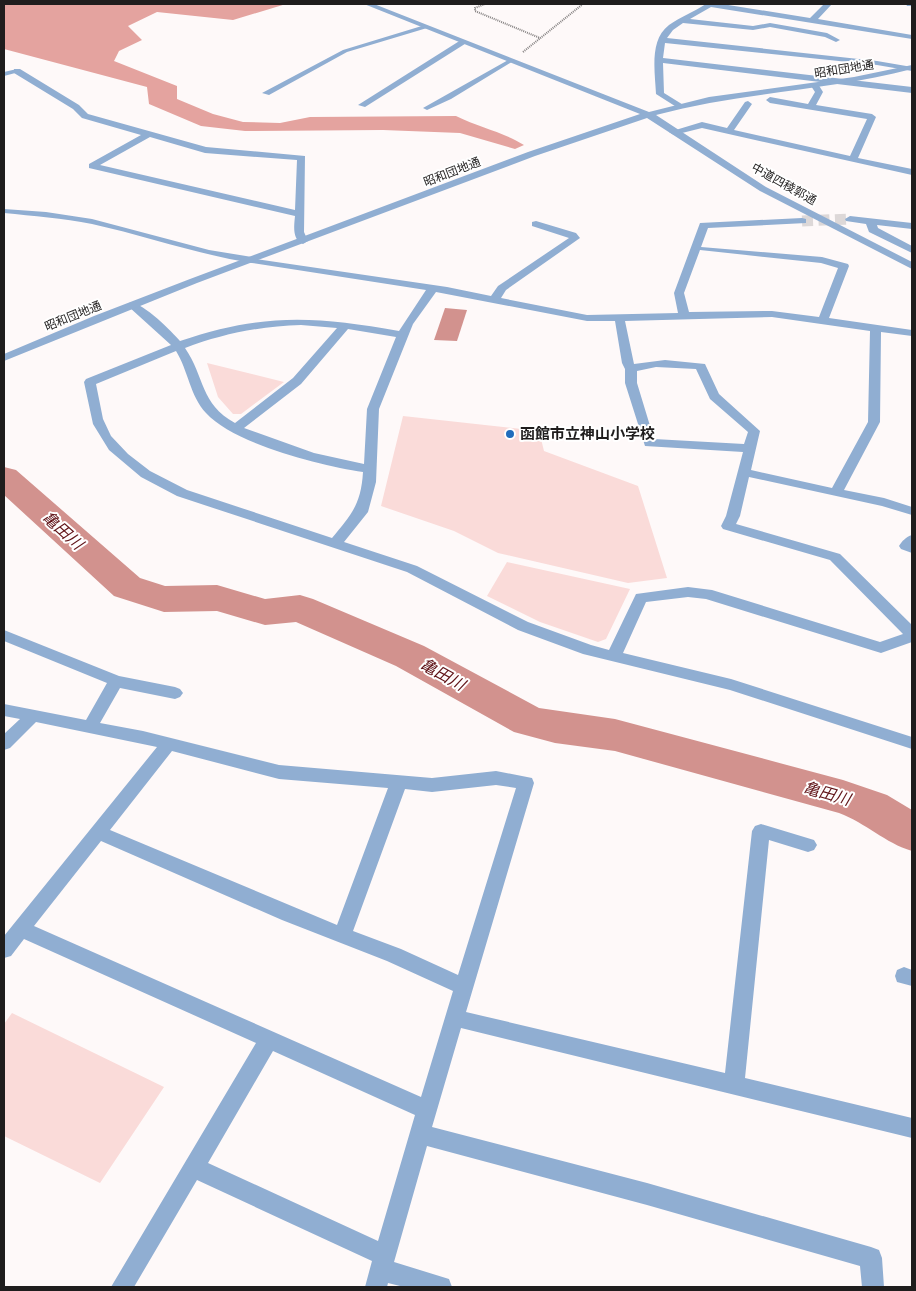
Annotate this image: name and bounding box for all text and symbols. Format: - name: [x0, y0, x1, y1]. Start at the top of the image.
- street label: 昭和団地通: [813, 55, 875, 82]
- street label: 昭和団地通: [421, 153, 483, 190]
- street label: 中道四稜郭通: [749, 159, 820, 208]
- street label: 昭和団地通: [42, 296, 104, 335]
- place label: 函館市立神山小学校: [520, 423, 655, 444]
- marker: 函館市立神山小学校: [504, 428, 516, 440]
- water label: 亀田川: [38, 506, 90, 556]
- water label: 亀田川: [417, 653, 471, 696]
- water label: 亀田川: [801, 776, 855, 811]

